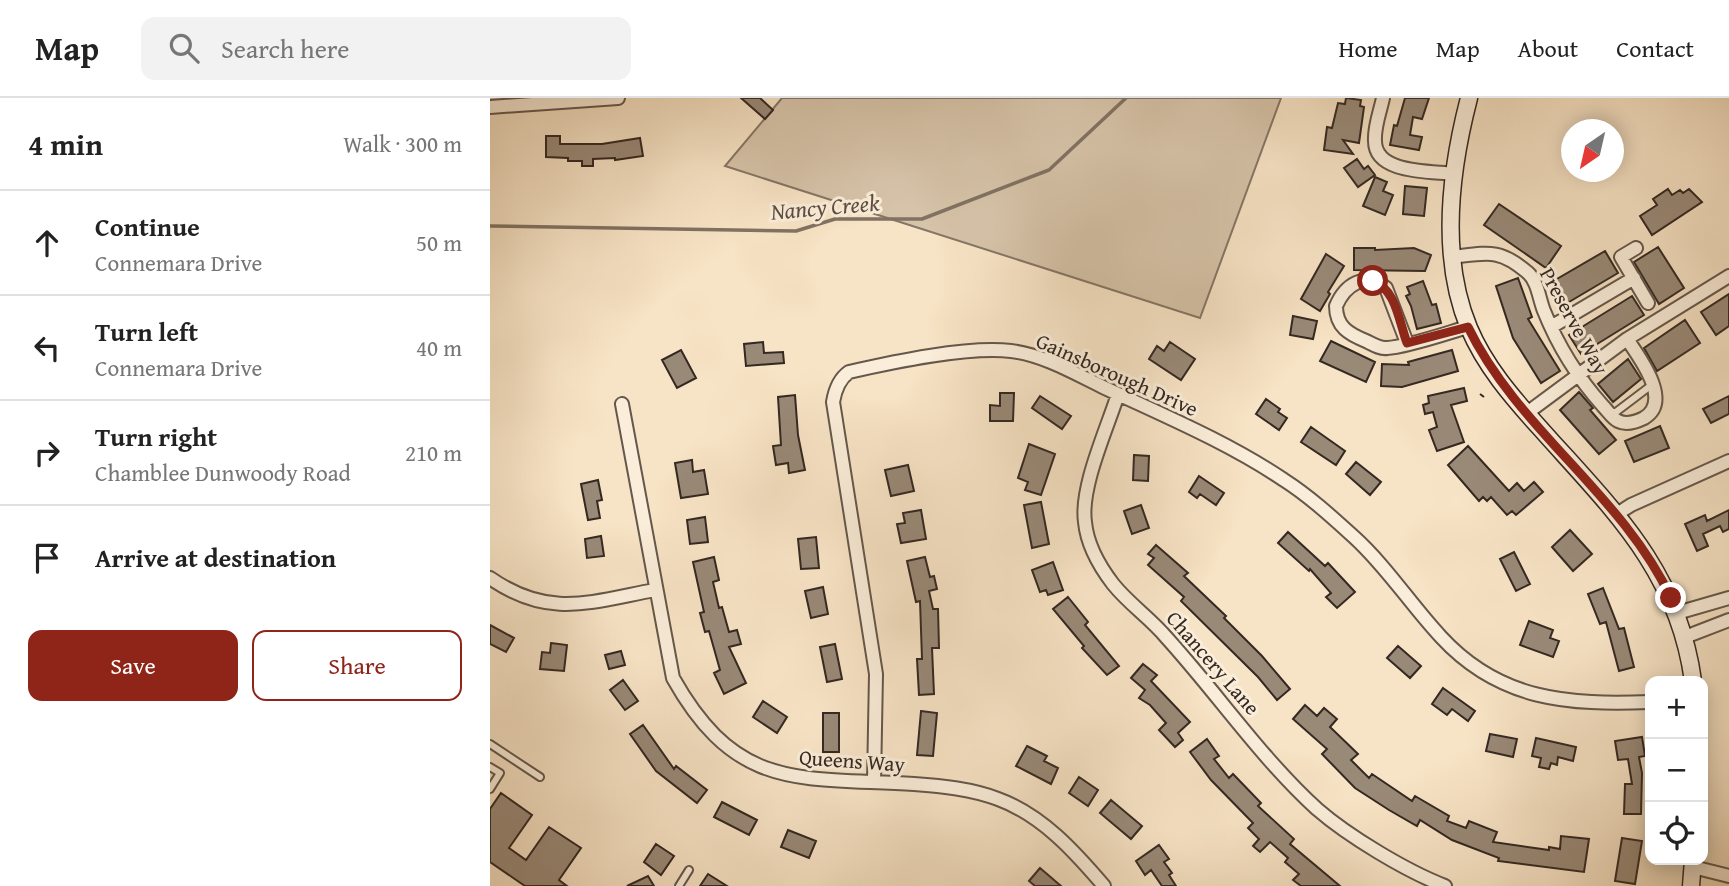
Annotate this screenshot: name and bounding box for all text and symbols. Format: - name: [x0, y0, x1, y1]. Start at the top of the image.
- search box: [141, 17, 631, 80]
- text: Map: [35, 24, 99, 72]
- icon: search: [165, 29, 203, 67]
- text: Search here: [221, 29, 349, 68]
- text: Home: [1339, 31, 1398, 66]
- text: Map: [1436, 31, 1480, 66]
- text: About: [1518, 31, 1578, 66]
- text: Contact: [1616, 31, 1694, 66]
- north arrow: [1561, 119, 1624, 182]
- text: 4 min: [28, 122, 103, 166]
- text: Walk · 300 m: [343, 127, 462, 160]
- water label: Nancy Creek: [768, 185, 881, 228]
- text: Continue: [95, 207, 200, 246]
- icon: ahead: [28, 224, 66, 262]
- text: 50 m: [416, 226, 462, 259]
- text: Connemara Drive: [95, 246, 262, 279]
- street label: Preserve Way: [1532, 262, 1617, 380]
- route start: [1357, 265, 1388, 296]
- text: Turn left: [95, 312, 198, 351]
- street label: Gainsborough Drive: [1031, 325, 1203, 424]
- icon: left: [28, 329, 66, 367]
- text: 40 m: [416, 331, 462, 364]
- text: Connemara Drive: [95, 351, 262, 384]
- text: Turn right: [95, 417, 217, 456]
- icon: right: [28, 434, 66, 472]
- text: 210 m: [405, 436, 462, 469]
- text: Chamblee Dunwoody Road: [95, 456, 351, 489]
- text: Arrive at destination: [95, 538, 336, 577]
- icon: arrive: [28, 539, 66, 577]
- route end: [1655, 582, 1686, 613]
- street label: Chancery Lane: [1159, 604, 1268, 722]
- button: Save: [28, 630, 238, 701]
- button: Share: [252, 630, 462, 701]
- map controls: [1645, 676, 1708, 865]
- button: +: [1645, 676, 1708, 739]
- button: −: [1645, 739, 1708, 802]
- street label: Queens Way: [798, 741, 907, 780]
- button: locate: [1645, 802, 1708, 865]

